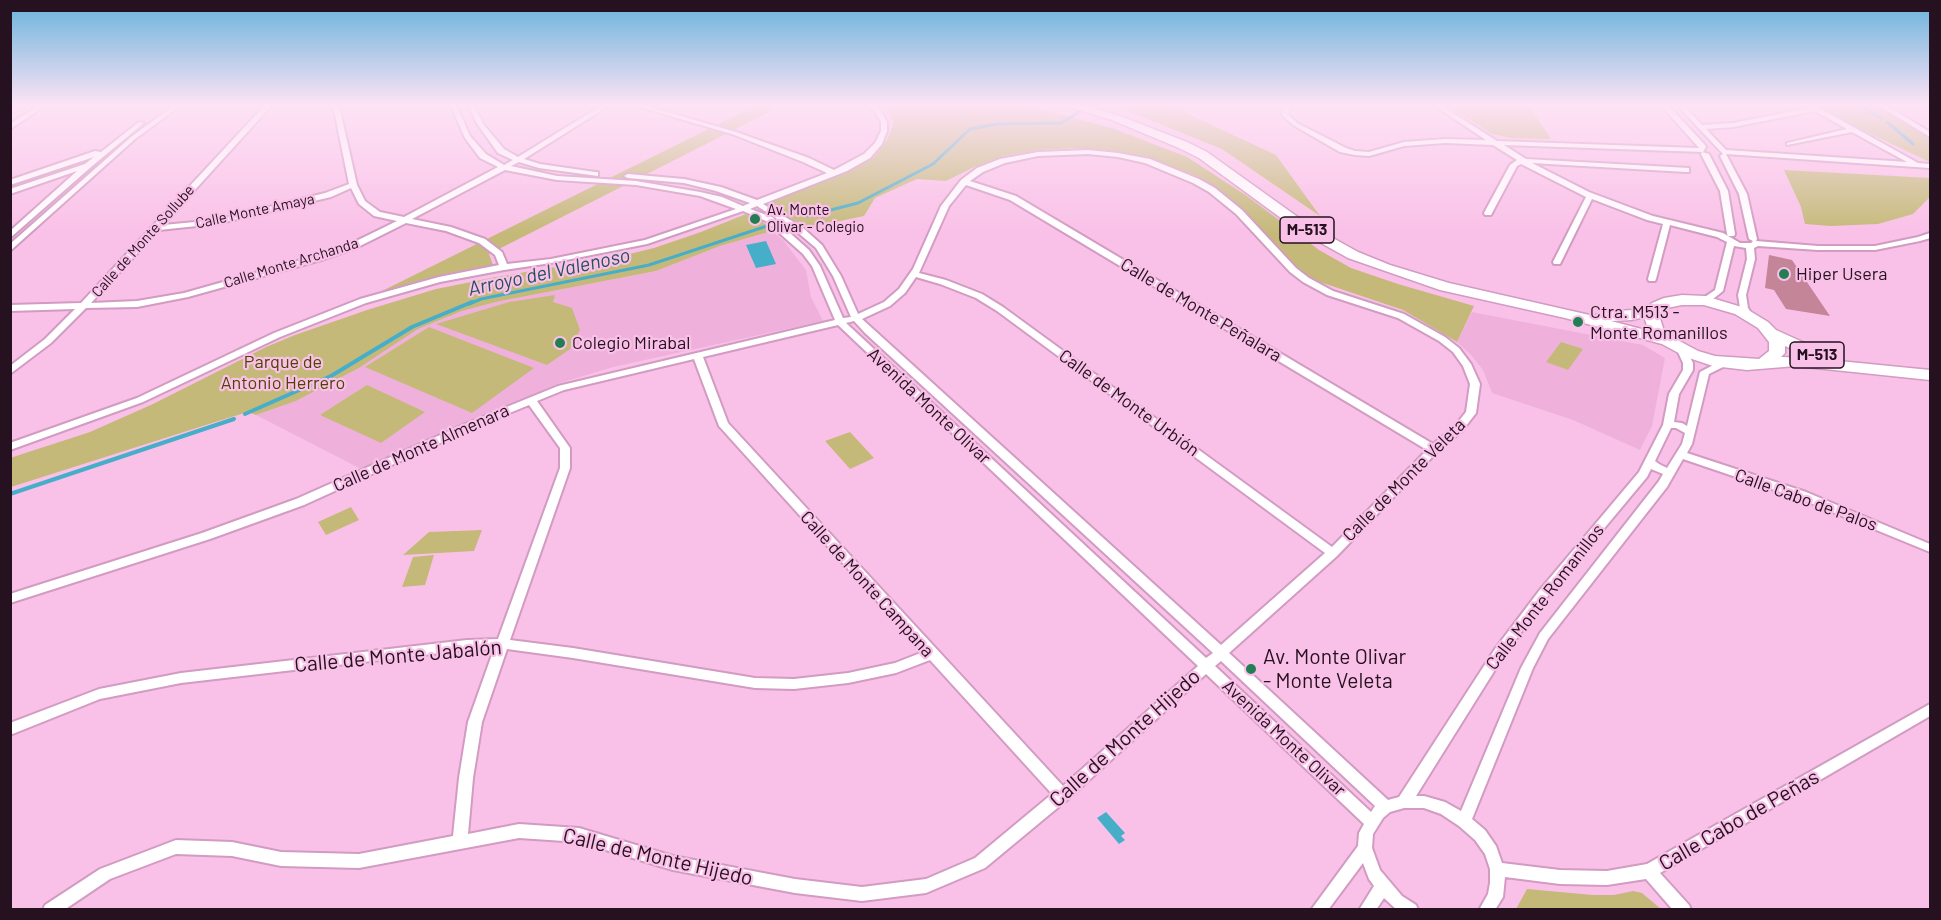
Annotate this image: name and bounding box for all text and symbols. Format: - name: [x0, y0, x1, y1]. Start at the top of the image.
- street label: Calle de Monte Sollube: [88, 181, 198, 301]
- street label: Calle Monte Amaya: [194, 190, 316, 232]
- place label: Av. Monte Olivar - Colegio: [767, 201, 864, 236]
- marker: Av. Monte Olivar - Colegio: [748, 212, 762, 226]
- road number: M-513: [1280, 217, 1334, 243]
- street label: Calle Monte Archanda: [222, 234, 360, 292]
- water label: Arroyo del Valenoso: [466, 243, 632, 301]
- street label: Calle de Monte Peñalara: [1116, 253, 1286, 367]
- place label: Hiper Usera: [1796, 263, 1888, 285]
- marker: Hiper Usera: [1777, 267, 1791, 281]
- place label: Ctra. M513 - Monte Romanillos: [1590, 301, 1728, 344]
- marker: Ctra. M513 - Monte Romanillos: [1571, 315, 1585, 329]
- place label: Colegio Mirabal: [572, 332, 690, 354]
- marker: Colegio Mirabal: [553, 336, 567, 350]
- road number: M-513: [1790, 342, 1844, 368]
- street label: Avenida Monte Olivar: [863, 343, 995, 469]
- street label: Calle de Monte Urbión: [1055, 345, 1203, 461]
- park label: Parque de Antonio Herrero: [221, 351, 345, 394]
- street label: Calle de Monte Almenara: [330, 399, 512, 497]
- street label: Calle de Monte Veleta: [1338, 414, 1470, 546]
- street label: Calle Cabo de Palos: [1732, 464, 1880, 536]
- street label: Calle de Monte Campana: [796, 506, 938, 662]
- street label: Calle Monte Romanillos: [1481, 520, 1609, 674]
- street label: Calle de Monte Jabalón: [293, 634, 503, 678]
- place label: Av. Monte Olivar - Monte Veleta: [1263, 644, 1406, 694]
- marker: Av. Monte Olivar - Monte Veleta: [1244, 662, 1258, 676]
- street label: Calle de Monte Hijedo: [1044, 664, 1206, 812]
- street label: Avenida Monte Olivar: [1218, 675, 1350, 801]
- street label: Calle Cabo de Peñas: [1654, 764, 1824, 876]
- street label: Calle de Monte Hijedo: [561, 823, 755, 891]

